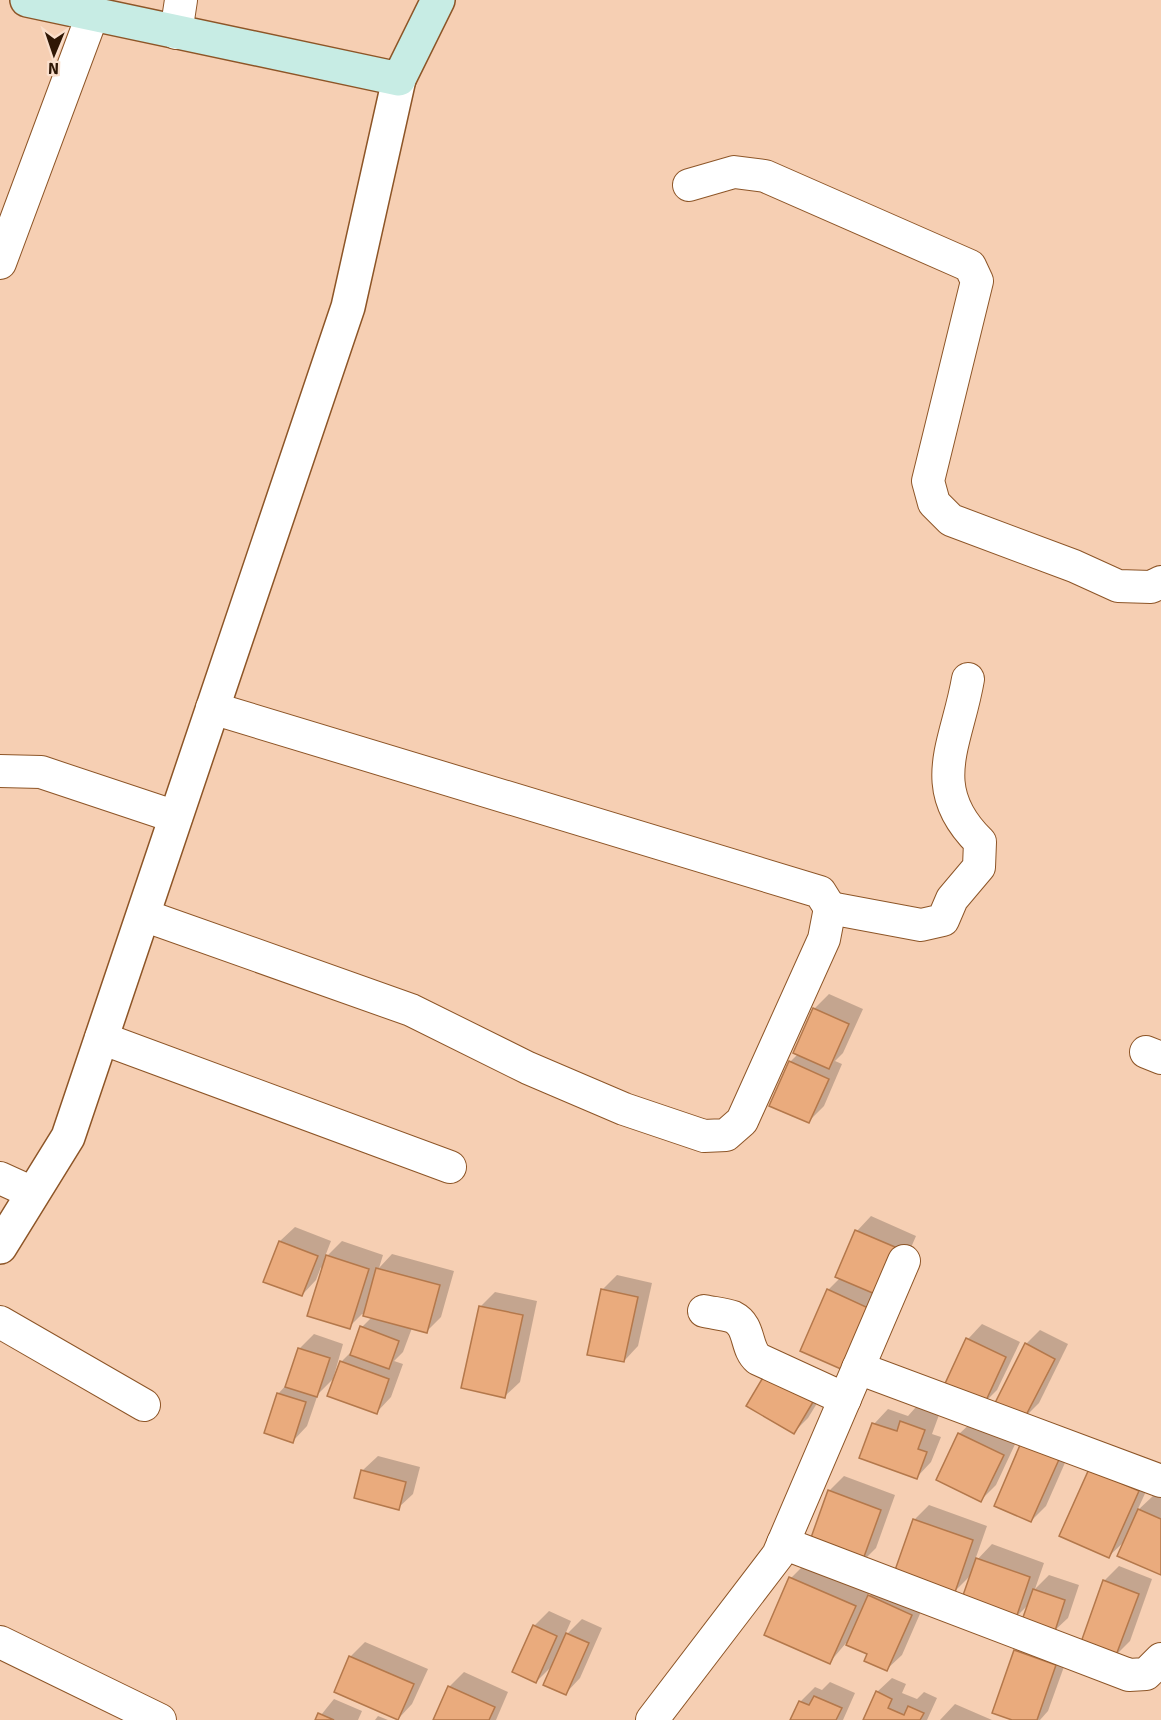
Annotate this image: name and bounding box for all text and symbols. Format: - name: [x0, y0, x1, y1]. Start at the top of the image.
- north arrow: [24, 24, 84, 84]
- text: N: [48, 58, 59, 78]

